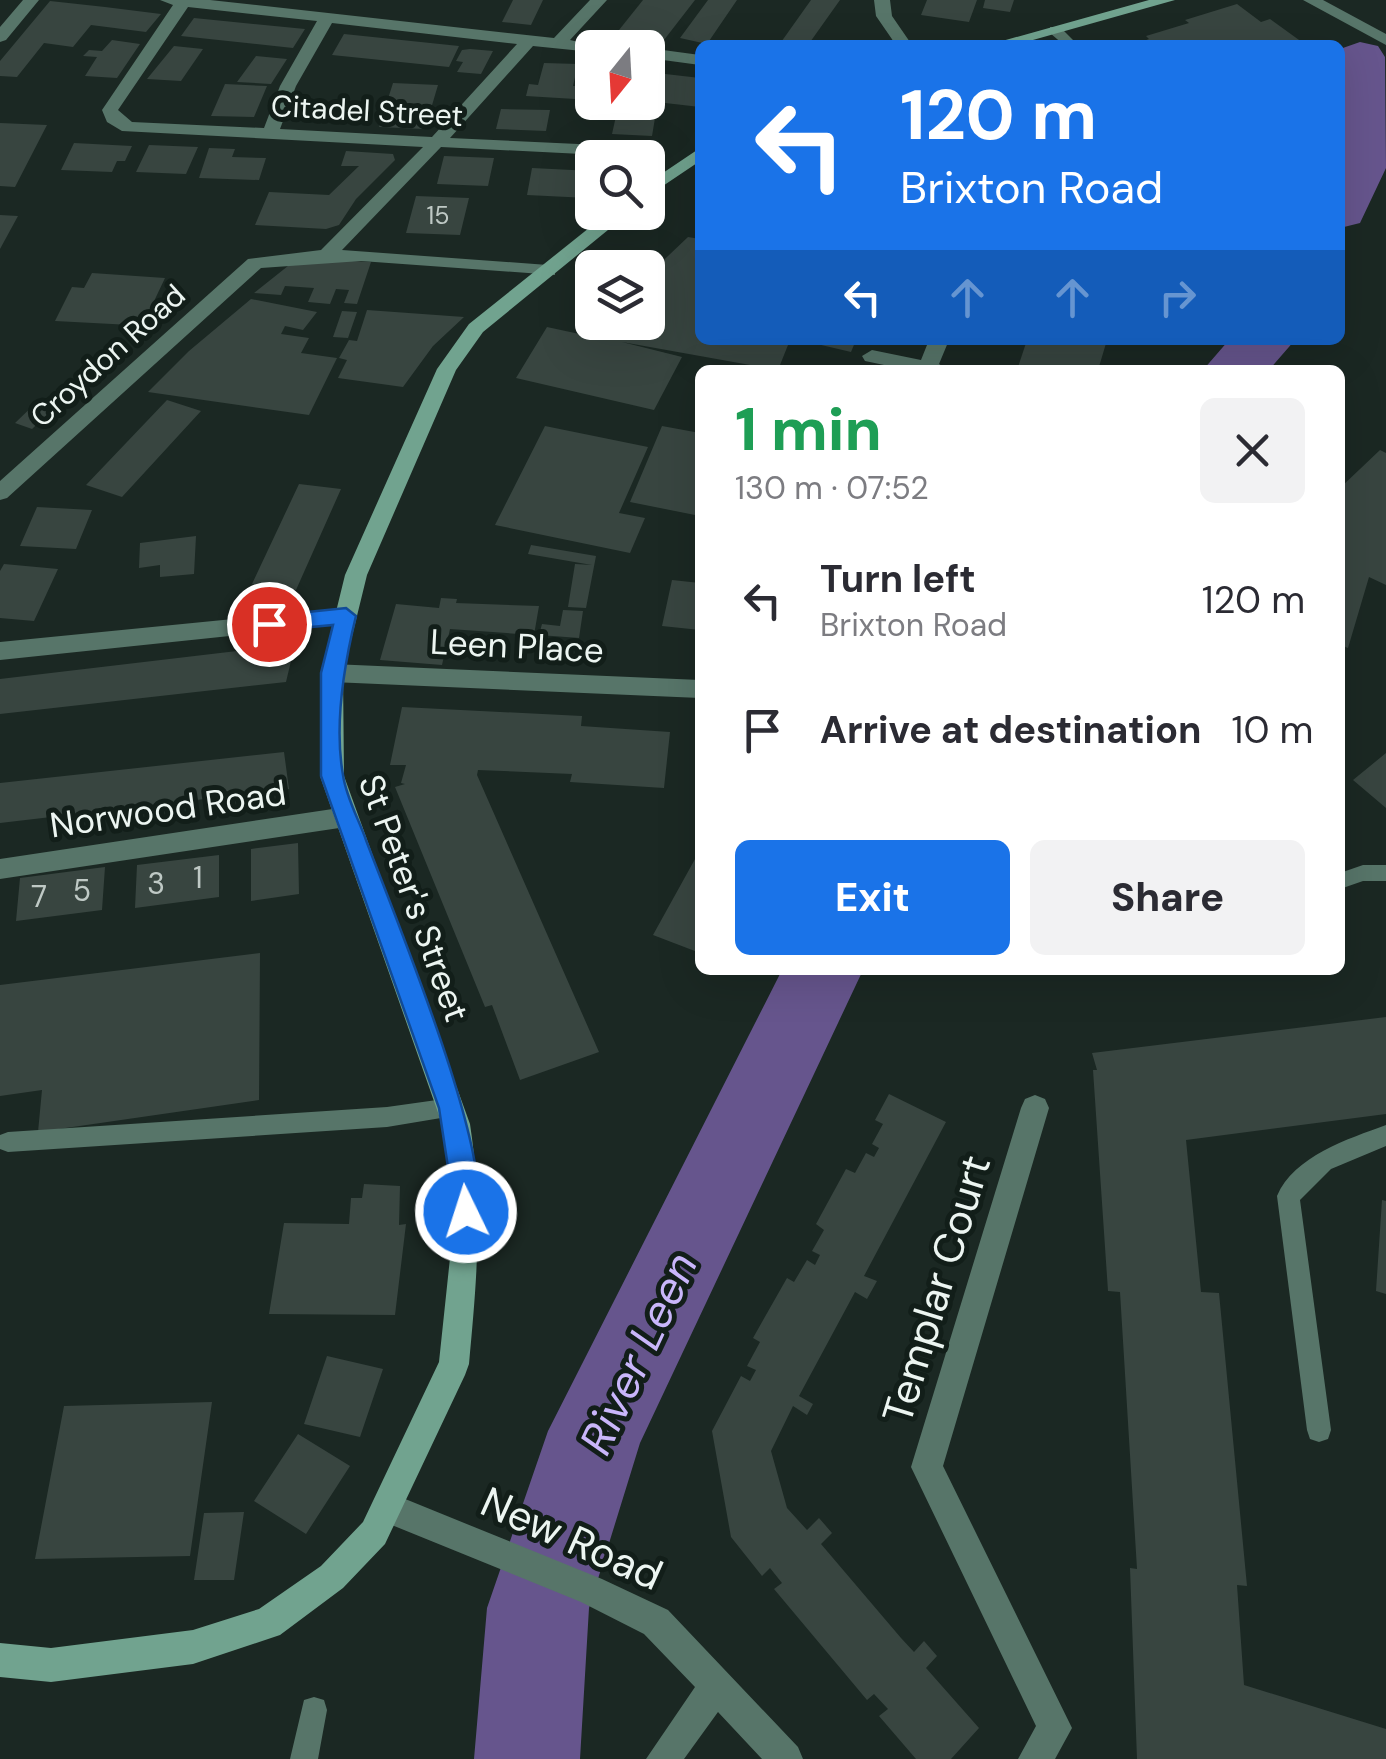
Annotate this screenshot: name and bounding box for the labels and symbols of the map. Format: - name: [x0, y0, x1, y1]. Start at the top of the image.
- north arrow: [575, 30, 665, 120]
- street label: Citadel Street: [270, 86, 464, 135]
- house number: 15: [426, 199, 450, 232]
- street label: Croydon Road: [22, 276, 193, 436]
- pin: [227, 582, 312, 667]
- street label: Leen Place: [429, 618, 605, 674]
- street label: St Peter's Street: [348, 768, 480, 1028]
- street label: Norwood Road: [47, 770, 289, 848]
- house number: 1: [193, 858, 203, 897]
- house number: 3: [147, 864, 165, 903]
- house number: 5: [73, 871, 91, 910]
- house number: 7: [31, 877, 47, 916]
- street label: Templar Court: [870, 1148, 1003, 1430]
- position arrow: [414, 1160, 518, 1264]
- water label: River Leen: [566, 1243, 711, 1464]
- street label: New Road: [472, 1474, 671, 1603]

